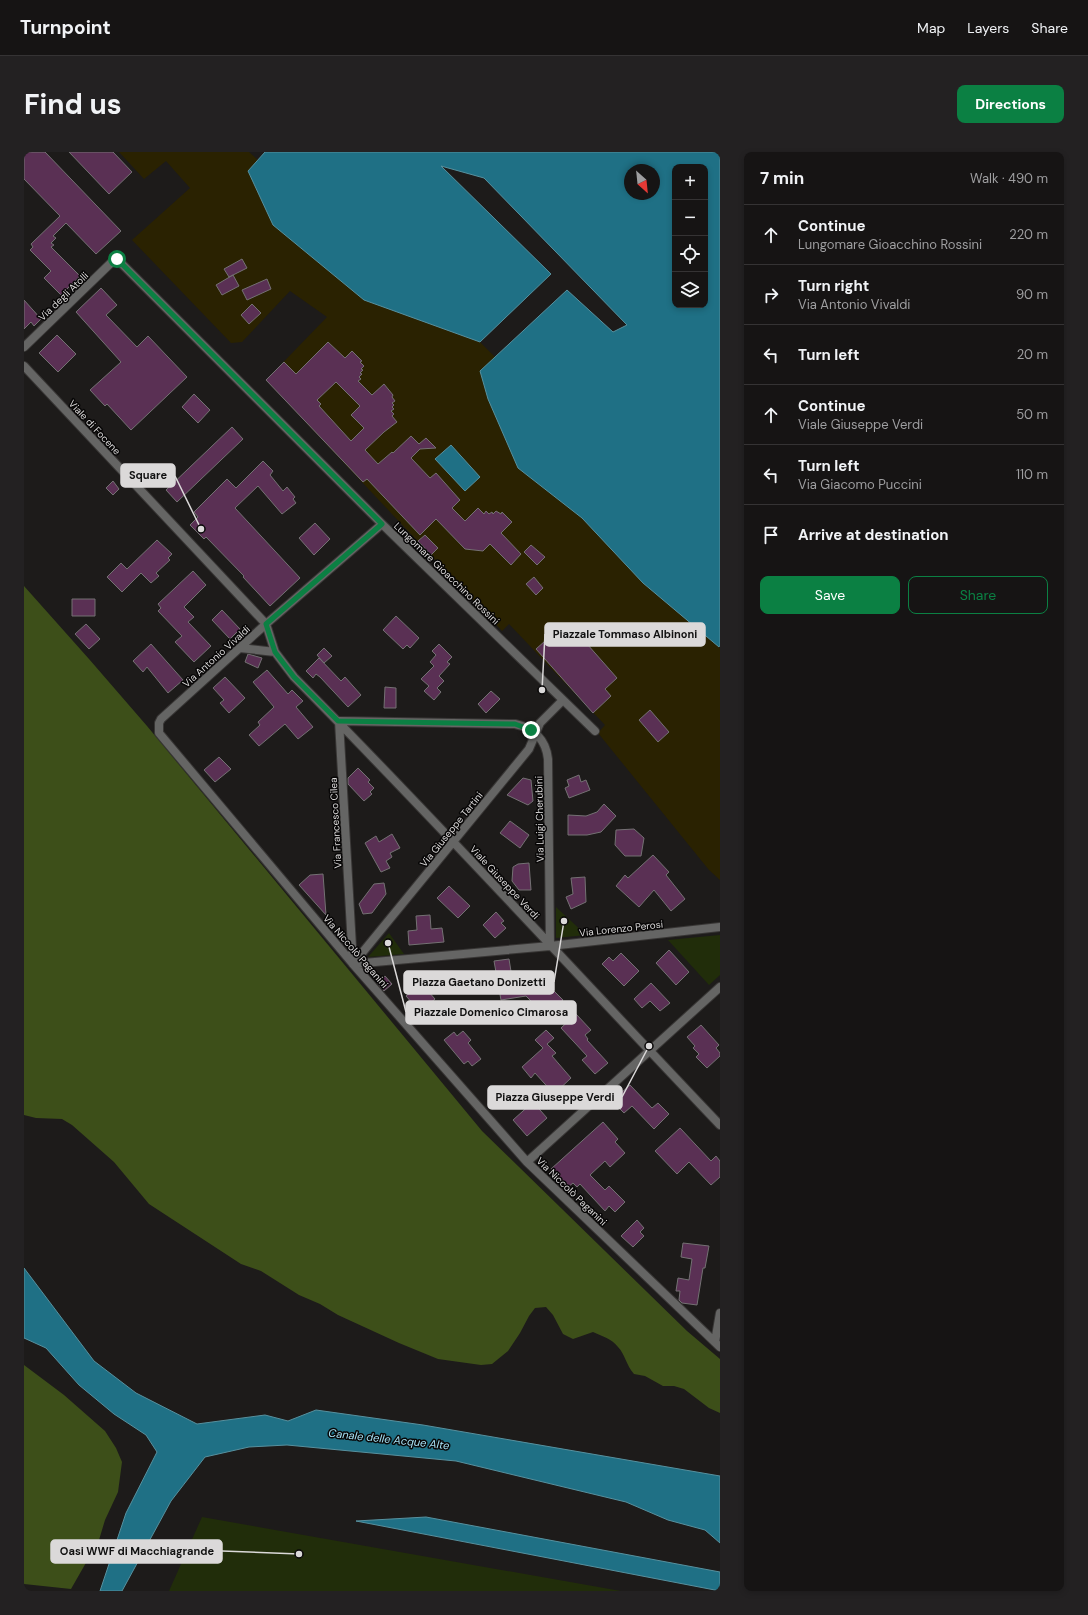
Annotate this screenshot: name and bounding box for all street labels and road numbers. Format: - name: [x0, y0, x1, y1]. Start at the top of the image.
- street label: Via degli Atolli: [36, 269, 91, 324]
- street label: Viale di Focene: [66, 397, 124, 458]
- street label: Lungomare Gioacchino Rossini: [391, 519, 502, 627]
- street label: Via Antonio Vivaldi: [180, 623, 253, 690]
- street label: Via Luigi Cherubini: [532, 776, 547, 862]
- street label: Via Francesco Cilea: [327, 777, 344, 869]
- street label: Via Giuseppe Tartini: [417, 789, 486, 870]
- street label: Viale Giuseppe Verdi: [467, 843, 542, 922]
- street label: Via Niccolò Paganini: [320, 912, 391, 991]
- street label: Via Lorenzo Perosi: [578, 918, 664, 939]
- street label: Via Niccolò Paganini: [534, 1154, 610, 1228]

